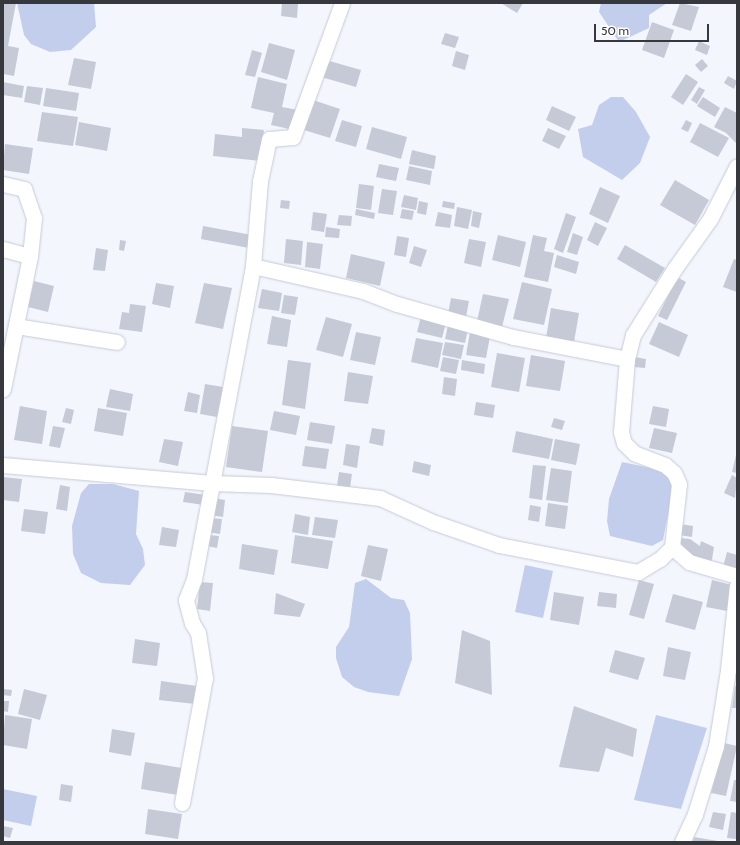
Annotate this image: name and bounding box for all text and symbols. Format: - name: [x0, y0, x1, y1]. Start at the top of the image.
- scale bar: [596, 16, 711, 42]
- text: 50 m: [601, 23, 629, 38]

